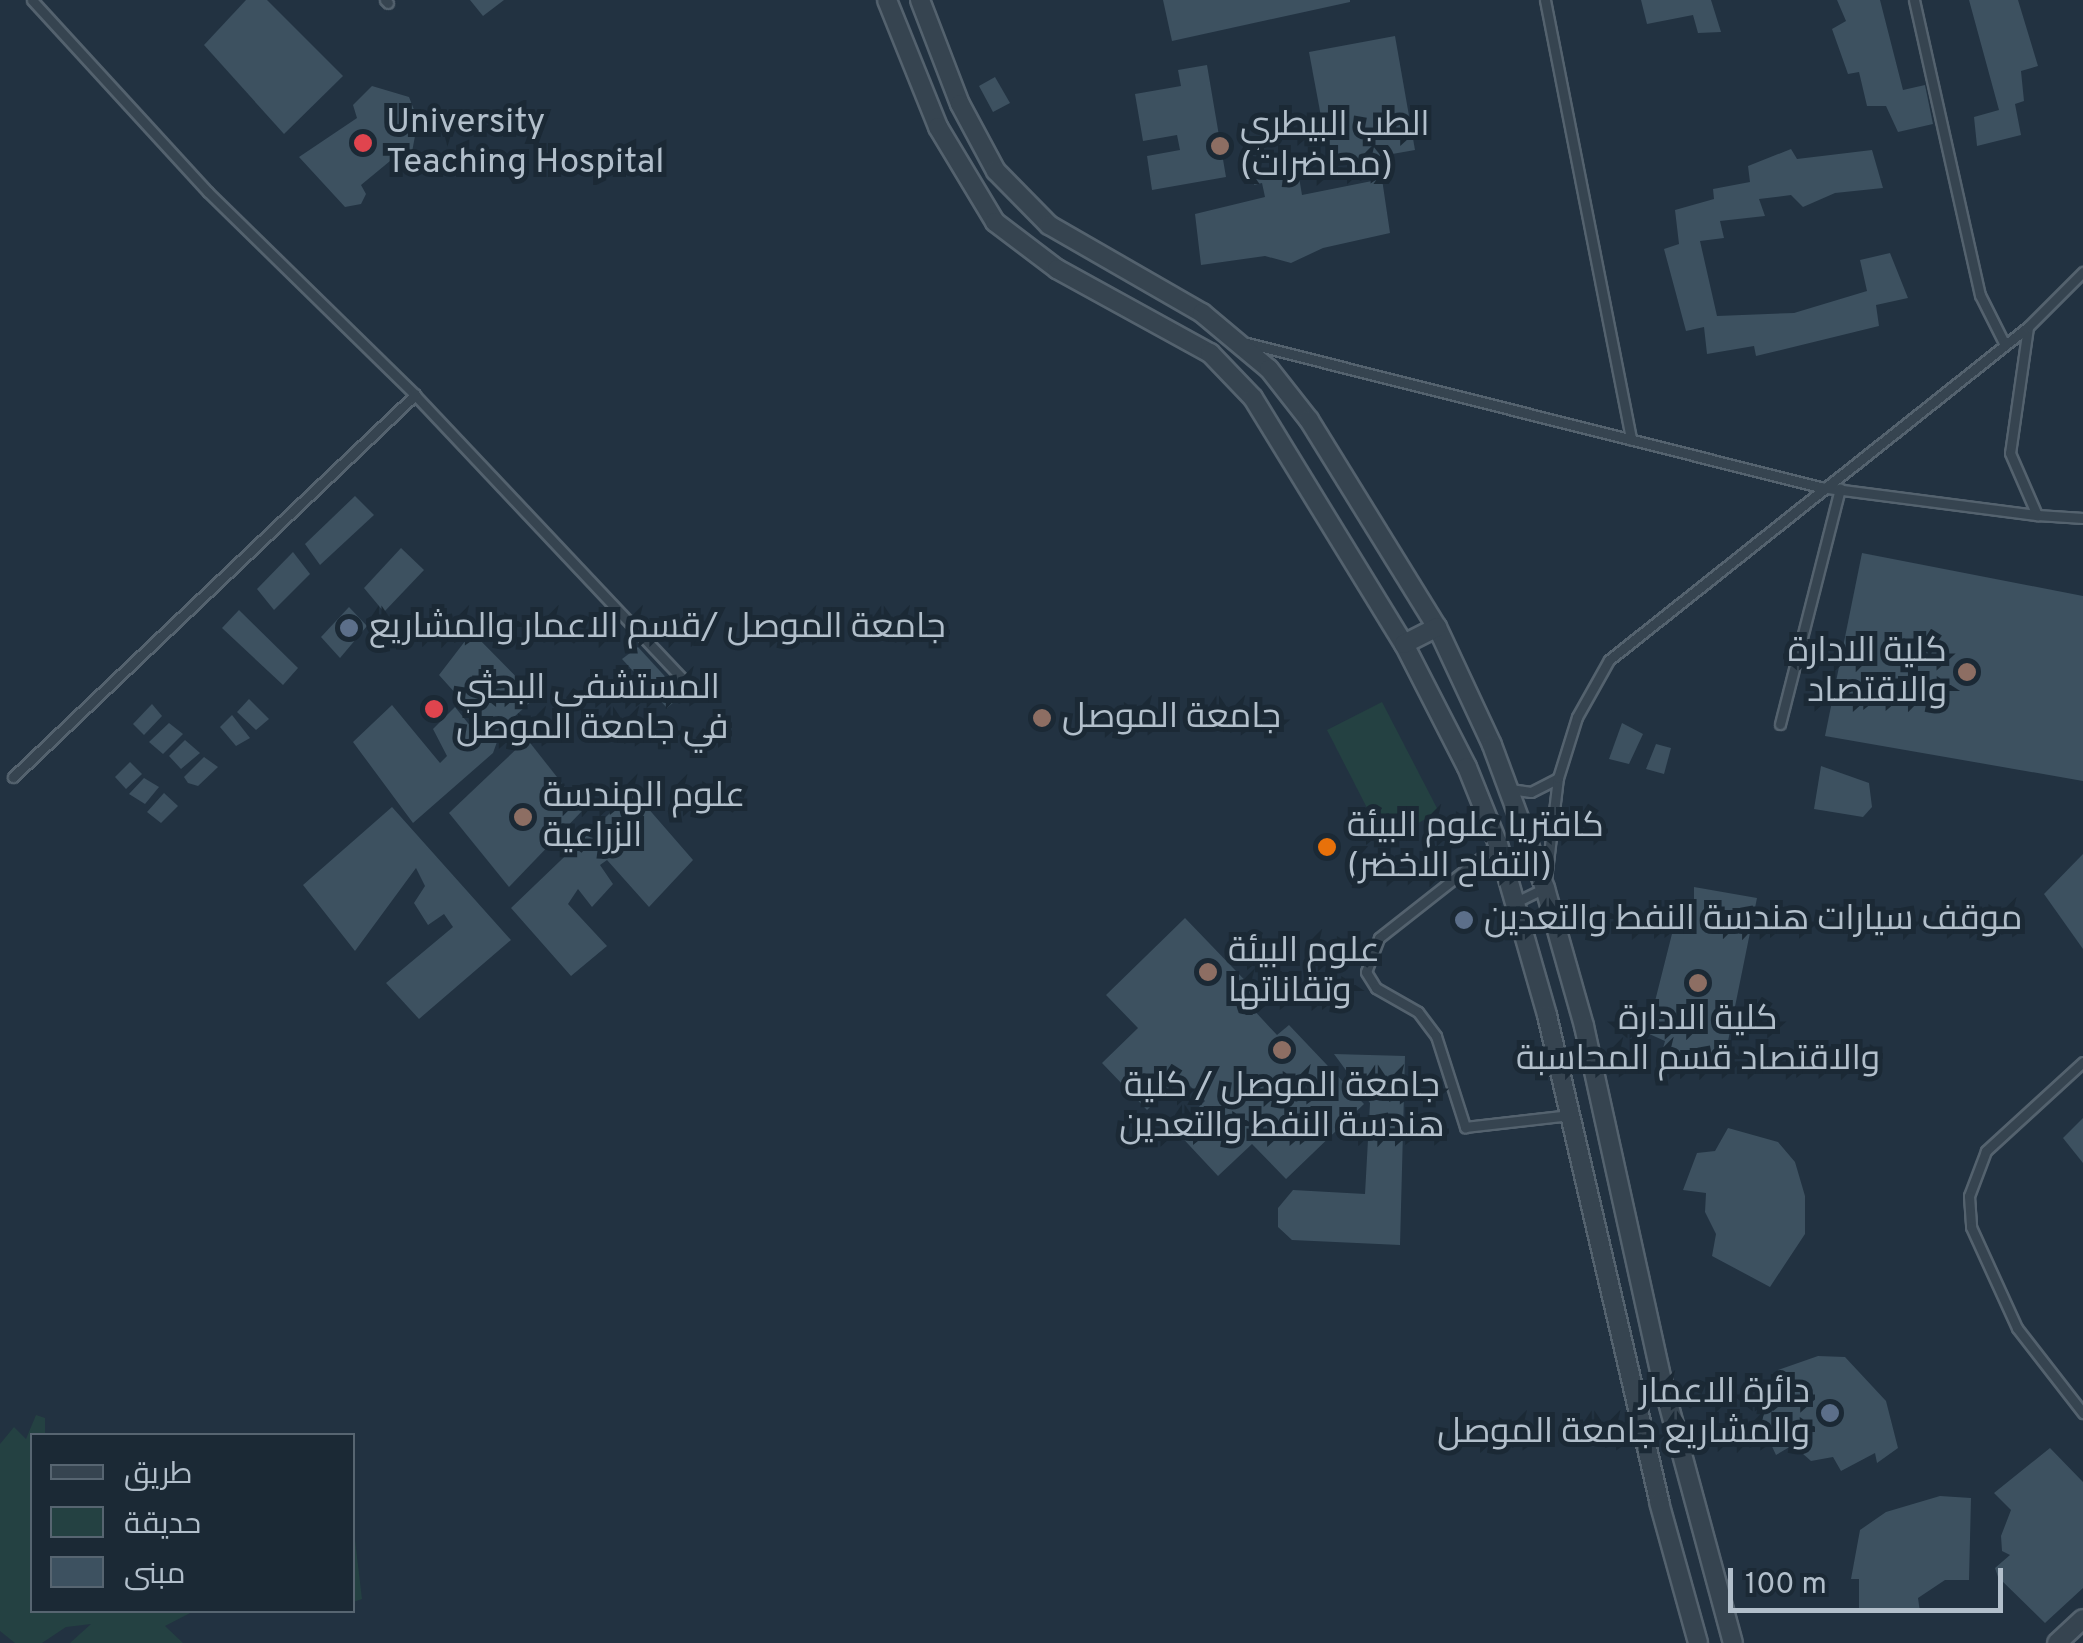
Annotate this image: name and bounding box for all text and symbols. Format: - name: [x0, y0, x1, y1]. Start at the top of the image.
- place label: University Teaching Hospital: [386, 102, 664, 184]
- place label: الطب البيطري (محاضرات): [1240, 105, 1430, 187]
- marker: University Teaching Hospital: [350, 130, 376, 156]
- marker: الطب البيطري (محاضرات): [1209, 135, 1231, 157]
- place label: جامعة الموصل /قسم الاعمار والمشاريع: [369, 607, 946, 649]
- marker: جامعة الموصل /قسم الاعمار والمشاريع: [338, 617, 360, 639]
- place label: كلية الادارة والاقتصاد: [1788, 631, 1947, 713]
- marker: كلية الادارة والاقتصاد: [1956, 661, 1978, 683]
- place label: المستشفى البحثي في جامعة الموصل: [456, 668, 728, 750]
- marker: المستشفى البحثي في جامعة الموصل: [421, 696, 447, 722]
- place label: جامعة الموصل: [1062, 697, 1281, 739]
- marker: جامعة الموصل: [1031, 707, 1053, 729]
- place label: علوم الهندسة الزراعية: [543, 776, 745, 858]
- marker: علوم الهندسة الزراعية: [512, 806, 534, 828]
- place label: كافتريا علوم البيئة (التفاح الاخضر): [1347, 806, 1604, 888]
- marker: كافتريا علوم البيئة (التفاح الاخضر): [1316, 836, 1338, 858]
- place label: موقف سيارات هندسة النفط والتعدين: [1484, 899, 2022, 941]
- marker: موقف سيارات هندسة النفط والتعدين: [1453, 909, 1475, 931]
- place label: علوم البيئة وتقاناتها: [1228, 931, 1380, 1013]
- marker: علوم البيئة وتقاناتها: [1197, 961, 1219, 983]
- marker: كلية الادارة والاقتصاد قسم المحاسبة: [1687, 972, 1709, 994]
- place label: كلية الادارة والاقتصاد قسم المحاسبة: [1516, 999, 1880, 1081]
- marker: جامعة الموصل / كلية هندسة النفط والتعدين: [1271, 1039, 1293, 1061]
- place label: جامعة الموصل / كلية هندسة النفط والتعدين: [1119, 1066, 1445, 1148]
- place label: دائرة الاعمار والمشاريع جامعة الموصل: [1437, 1372, 1810, 1454]
- marker: دائرة الاعمار والمشاريع جامعة الموصل: [1819, 1402, 1841, 1424]
- legend: [30, 1433, 355, 1613]
- text: طريق: [124, 1457, 193, 1494]
- text: حديقة: [124, 1507, 201, 1544]
- scale bar: [1733, 1548, 2008, 1610]
- text: مبنى: [124, 1557, 185, 1594]
- text: 100 m: [1745, 1567, 1827, 1604]

